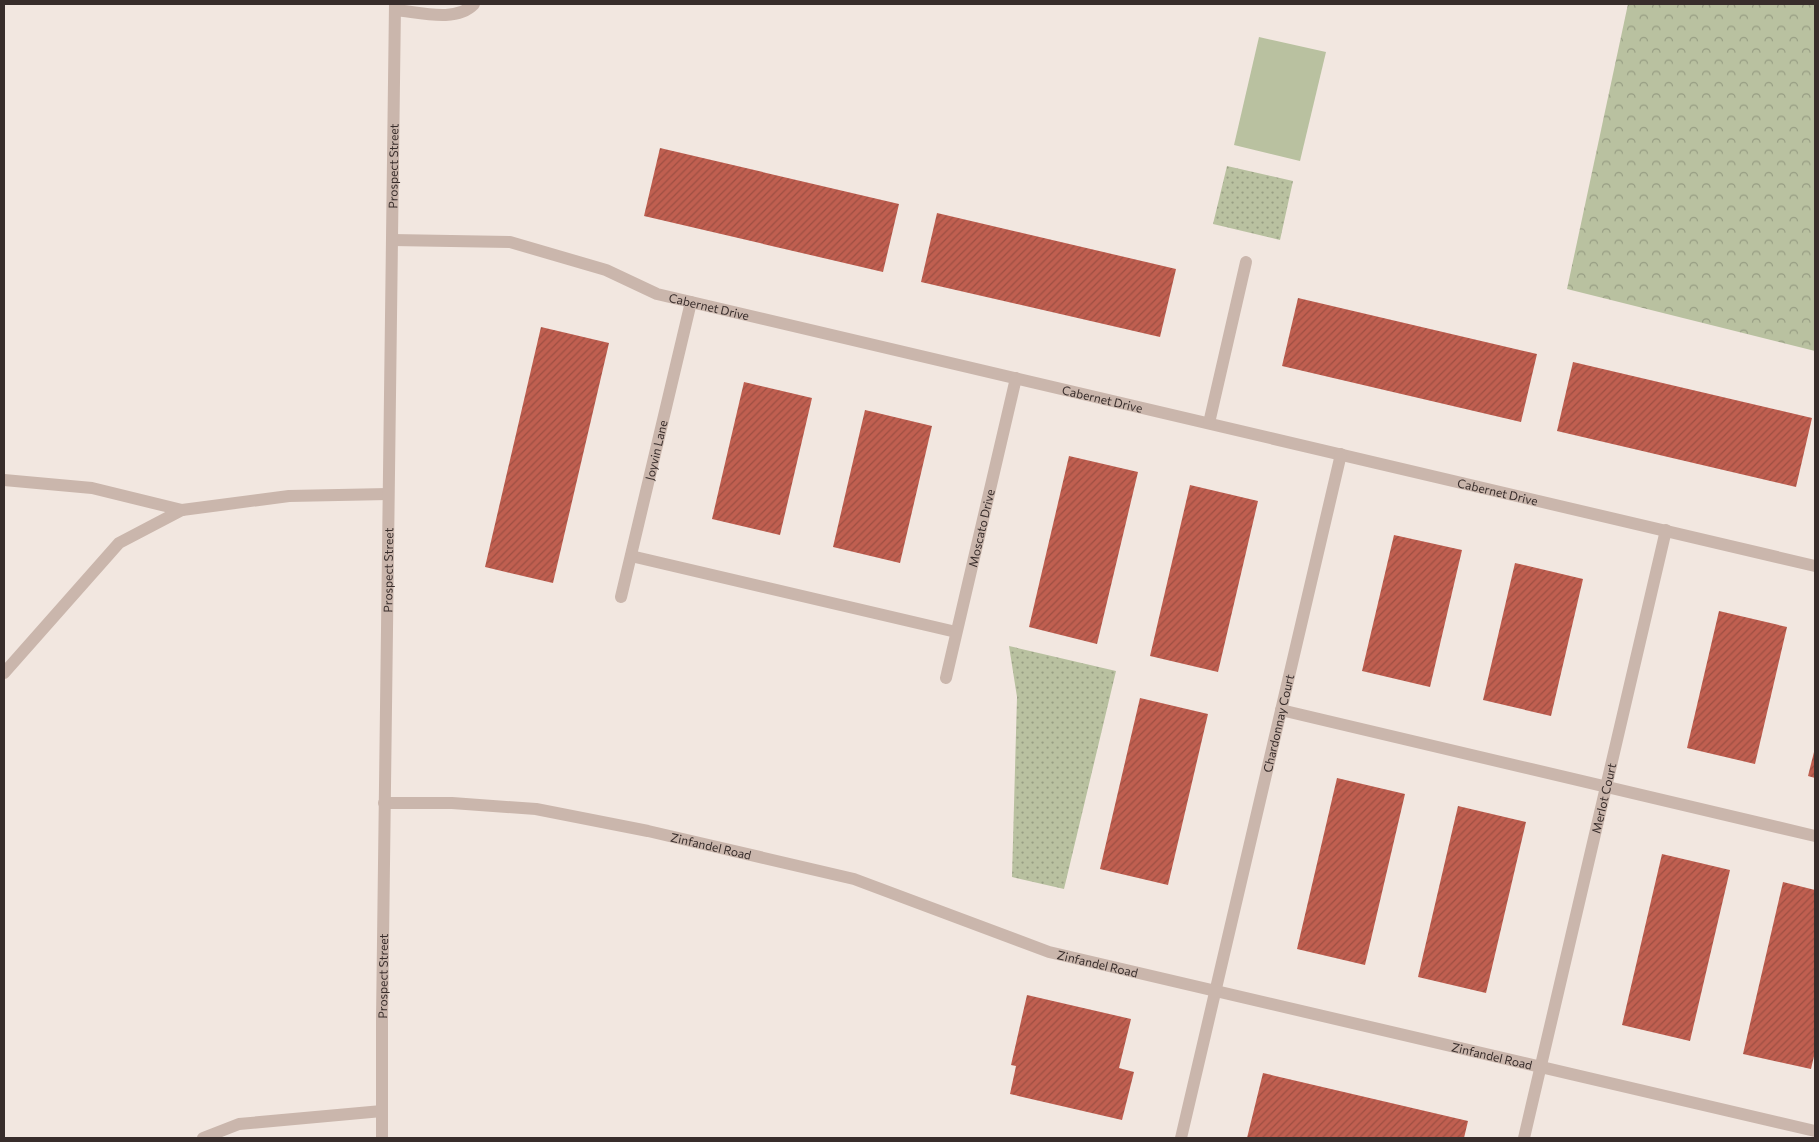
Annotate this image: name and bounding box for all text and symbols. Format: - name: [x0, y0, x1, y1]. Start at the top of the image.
- street label: Prospect Street: [385, 123, 400, 209]
- street label: Cabernet Drive: [668, 290, 751, 322]
- street label: Cabernet Drive: [1061, 382, 1144, 415]
- street label: Joyvin Lane: [642, 419, 670, 482]
- street label: Cabernet Drive: [1456, 475, 1539, 508]
- street label: Moscato Drive: [965, 488, 997, 568]
- street label: Prospect Street: [380, 527, 395, 613]
- street label: Chardonnay Court: [1260, 673, 1296, 774]
- street label: Merlot Court: [1588, 762, 1618, 835]
- street label: Zinfandel Road: [669, 829, 753, 862]
- street label: Prospect Street: [375, 933, 390, 1019]
- street label: Zinfandel Road: [1056, 947, 1139, 980]
- street label: Zinfandel Road: [1450, 1039, 1534, 1072]

